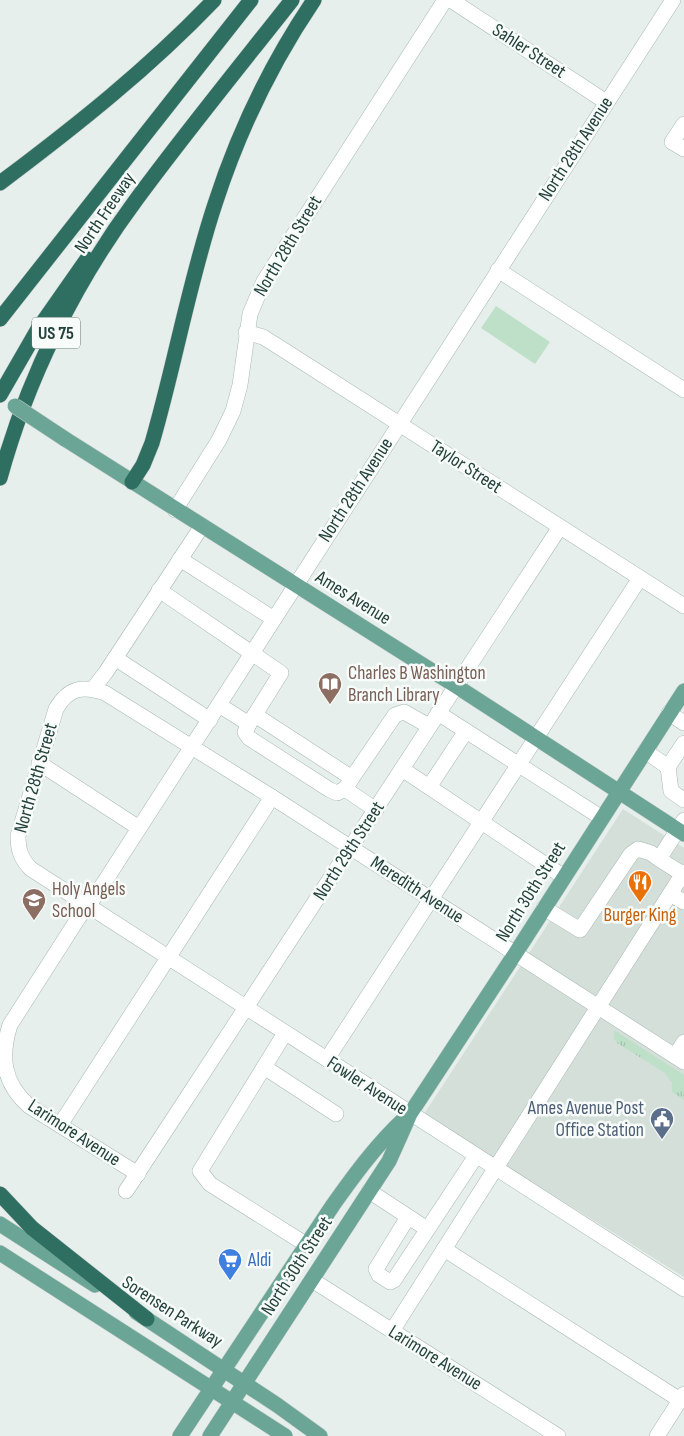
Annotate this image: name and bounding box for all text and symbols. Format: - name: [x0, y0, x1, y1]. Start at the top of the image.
- street label: Sahler Street: [488, 19, 570, 83]
- street label: North 28th Avenue: [534, 93, 618, 205]
- street label: North Freeway: [70, 168, 141, 258]
- street label: North 28th Street: [249, 191, 327, 301]
- road number: US 75: [32, 317, 80, 348]
- street label: North 28th Avenue: [314, 434, 398, 546]
- street label: Taylor Street: [426, 435, 506, 499]
- street label: Ames Avenue: [310, 565, 395, 630]
- place label: Charles B Washington Branch Library: [348, 662, 486, 707]
- library icon: Charles B Washington Branch Library: [317, 671, 343, 705]
- street label: North 28th Street: [9, 720, 63, 836]
- street label: North 29th Street: [308, 797, 390, 905]
- street label: North 30th Street: [491, 838, 571, 946]
- street label: Meredith Avenue: [366, 851, 468, 929]
- restaurant icon: Burger King: [627, 869, 653, 903]
- place label: Holy Angels School: [52, 878, 126, 923]
- school or university icon: Holy Angels School: [21, 887, 47, 921]
- place label: Burger King: [604, 904, 677, 927]
- street label: Fowler Avenue: [322, 1051, 412, 1121]
- street label: Larimore Avenue: [23, 1095, 125, 1171]
- place label: Ames Avenue Post Office Station: [527, 1097, 644, 1142]
- public building icon: Ames Avenue Post Office Station: [649, 1106, 675, 1140]
- street label: North 30th Street: [256, 1212, 338, 1320]
- supermarket icon: Aldi: [217, 1247, 243, 1281]
- place label: Aldi: [247, 1249, 271, 1272]
- street label: Sorensen Parkway: [117, 1271, 227, 1353]
- street label: Larimore Avenue: [384, 1320, 486, 1396]

